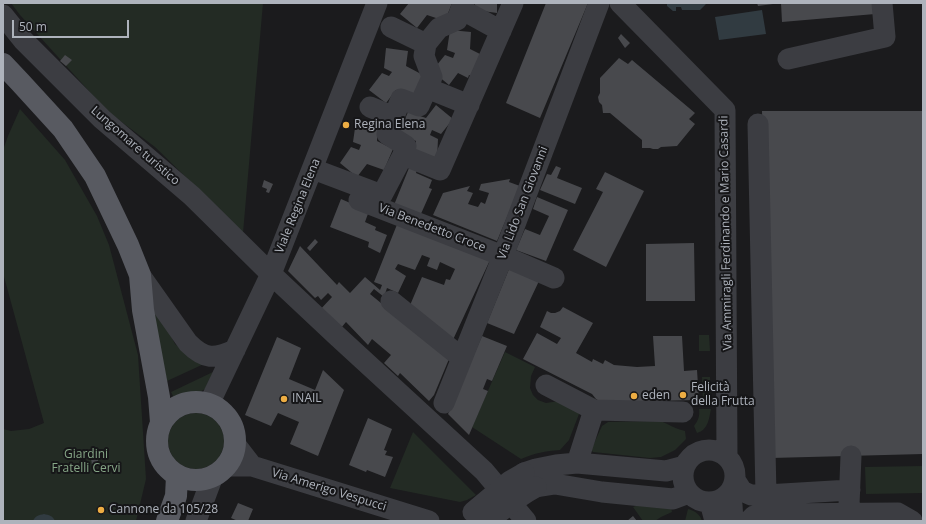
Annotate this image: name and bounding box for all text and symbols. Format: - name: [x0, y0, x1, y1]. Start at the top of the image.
- scale bar: [14, 12, 131, 38]
- text: 50 m: [19, 18, 47, 35]
- street label: Lungomare turistico: [88, 104, 182, 188]
- street label: Via Ammiragli Ferdinando e Mario Casardi: [717, 115, 735, 351]
- place label: Regina Elena: [354, 118, 425, 132]
- marker: Regina Elena: [341, 120, 351, 130]
- street label: Via Lido San Giovanni: [495, 144, 551, 262]
- street label: Viale Regina Elena: [272, 156, 324, 256]
- street label: Via Benedetto Croce: [376, 201, 488, 255]
- place label: Felicità della Frutta: [691, 381, 755, 409]
- place label: eden: [642, 389, 670, 403]
- marker: Felicità della Frutta: [678, 390, 688, 400]
- marker: eden: [629, 391, 639, 401]
- place label: INAIL: [292, 392, 322, 406]
- marker: INAIL: [279, 394, 289, 404]
- park label: Giardini Fratelli Cervi: [51, 448, 121, 476]
- street label: Via Amerigo Vespucci: [270, 466, 388, 514]
- place label: Cannone da 105/28: [109, 503, 218, 517]
- marker: Cannone da 105/28: [96, 505, 106, 515]

